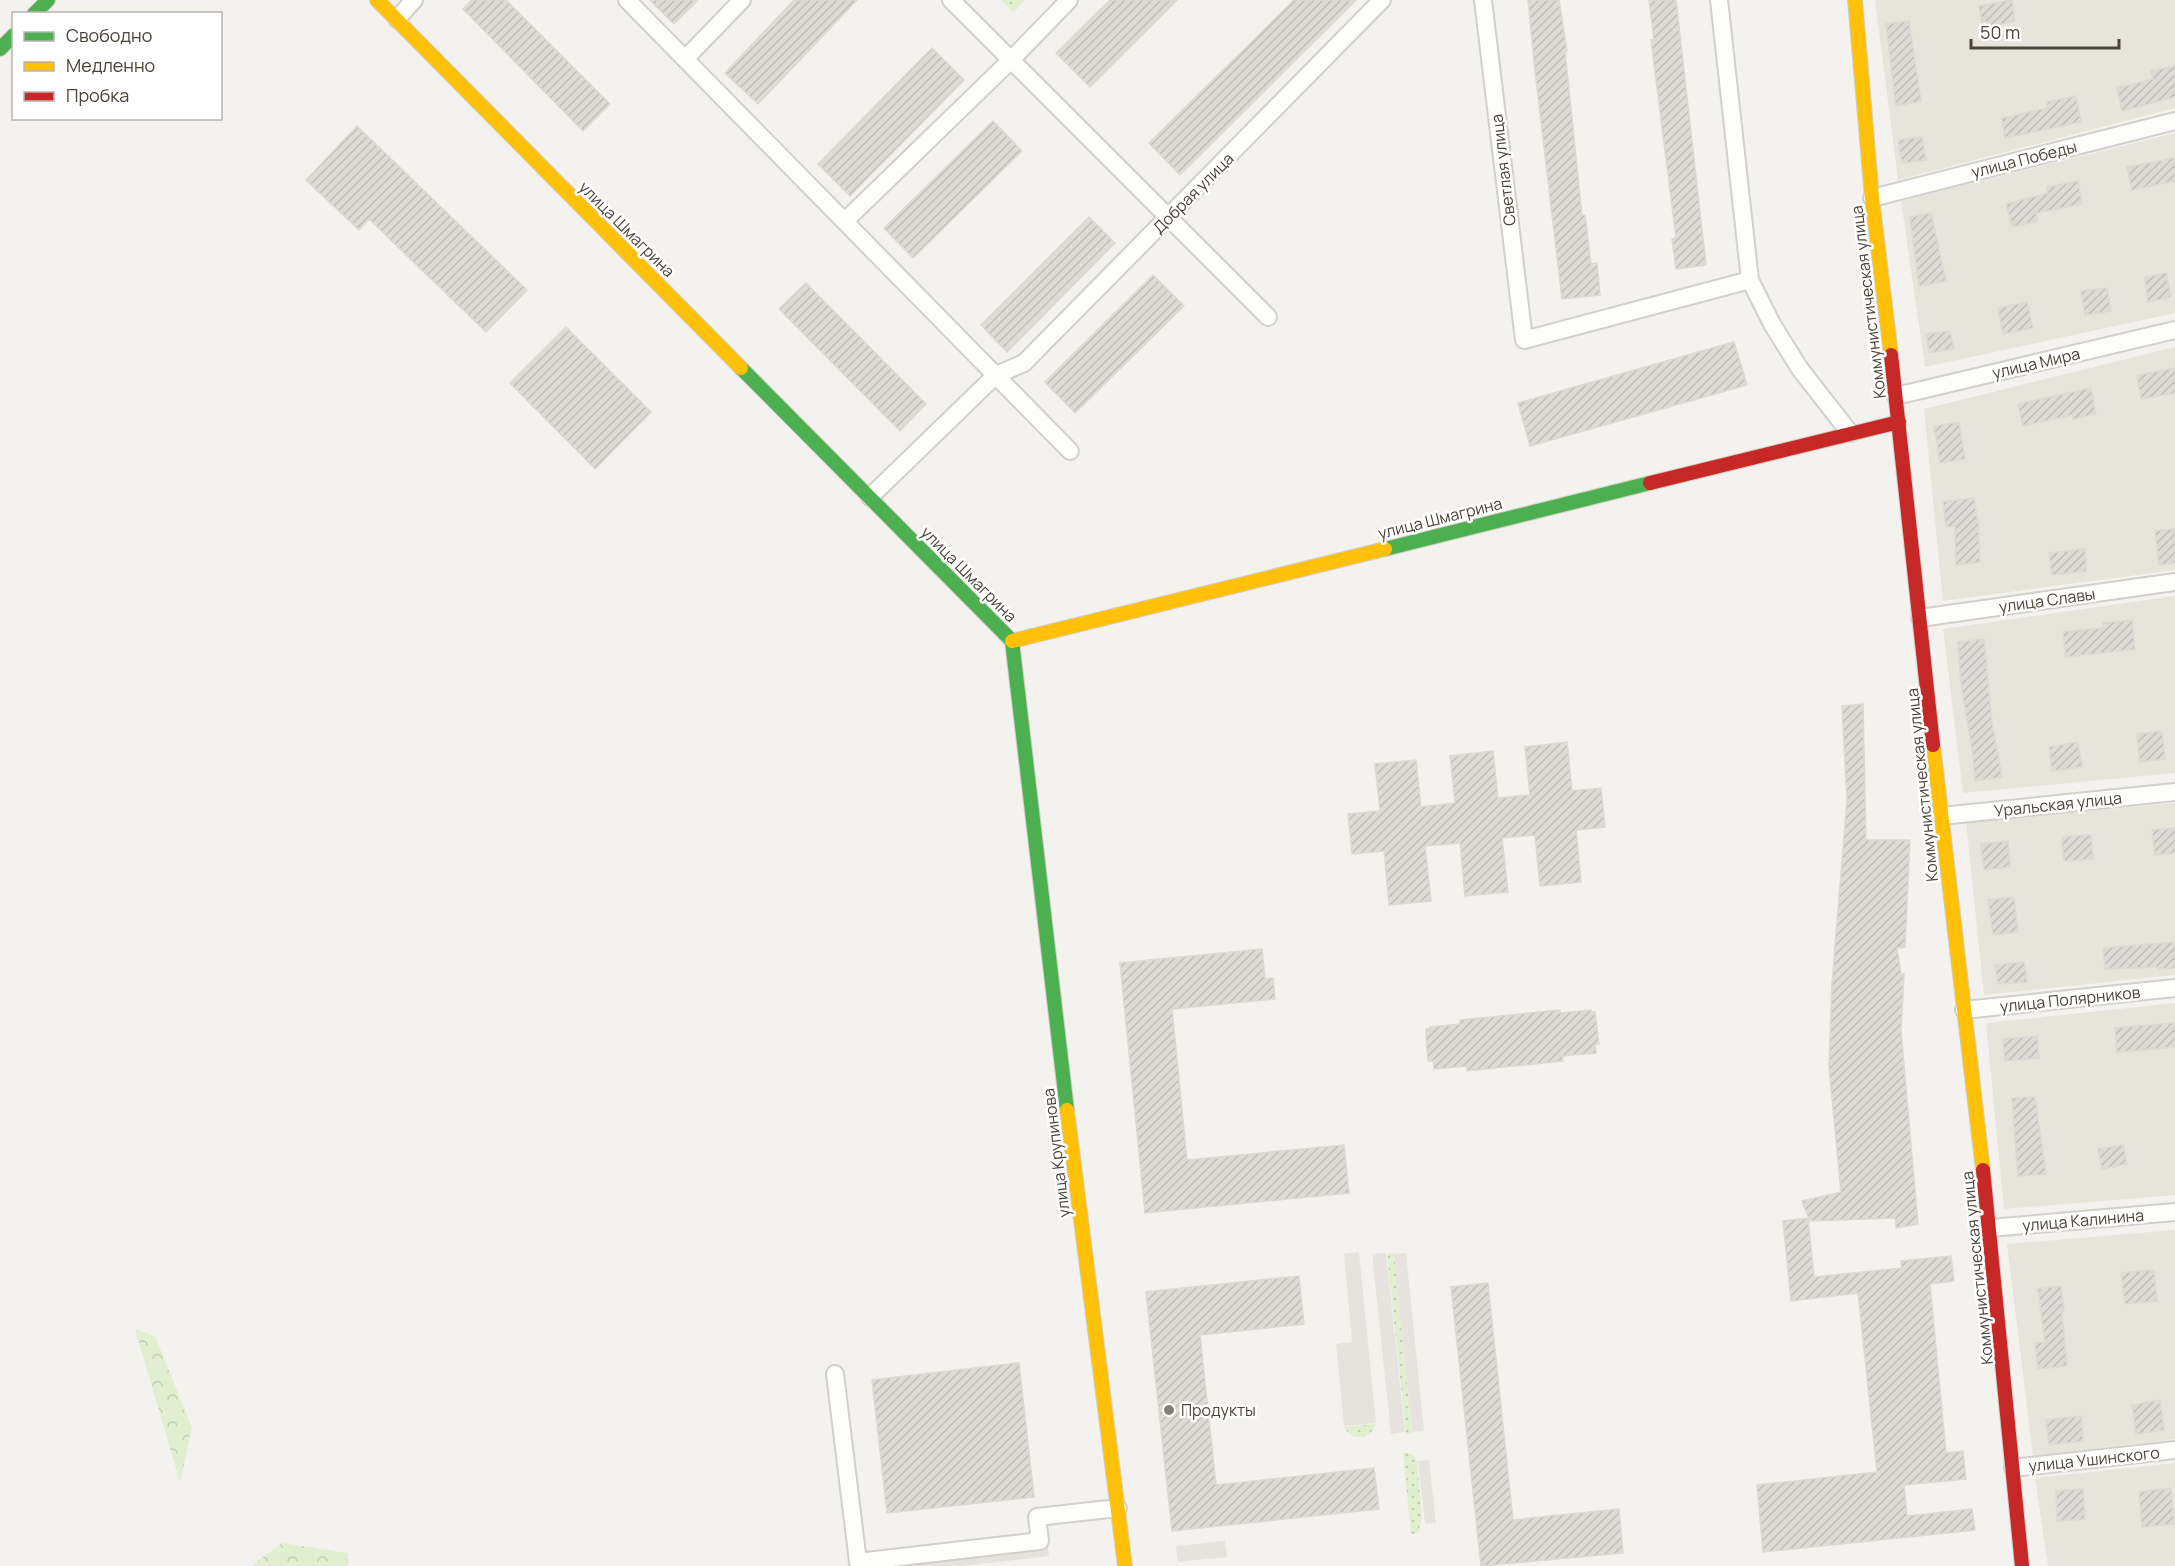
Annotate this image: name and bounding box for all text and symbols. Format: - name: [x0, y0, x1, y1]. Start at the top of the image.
- legend: [12, 12, 222, 120]
- scale bar: [1971, 12, 2120, 50]
- text: 50 m: [1980, 20, 2020, 44]
- text: Свободно: [66, 23, 152, 47]
- text: Медленно: [66, 53, 155, 77]
- text: Пробка: [66, 83, 129, 107]
- street label: Светлая улица: [1485, 113, 1521, 227]
- street label: улица Победы: [1969, 135, 2079, 183]
- street label: Добрая улица: [1148, 148, 1238, 238]
- street label: улица Шмагрина: [574, 176, 680, 282]
- street label: Коммунистическая улица: [1845, 204, 1891, 400]
- street label: улица Мира: [1990, 342, 2082, 384]
- street label: улица Шмагрина: [1376, 492, 1504, 544]
- street label: улица Шмагрина: [916, 521, 1022, 627]
- street label: улица Славы: [1997, 582, 2097, 618]
- street label: Коммунистическая улица: [1901, 687, 1943, 883]
- street label: Уральская улица: [1993, 786, 2123, 822]
- street label: улица Полярников: [1999, 981, 2142, 1017]
- street label: улица Крупинова: [1037, 1087, 1075, 1219]
- street label: Коммунистическая улица: [1956, 1170, 1998, 1366]
- street label: улица Калинина: [2021, 1204, 2145, 1236]
- place label: Продукты: [1181, 1399, 1256, 1421]
- marker: Продукты: [1162, 1403, 1176, 1417]
- street label: улица Ушинского: [2027, 1441, 2161, 1477]

